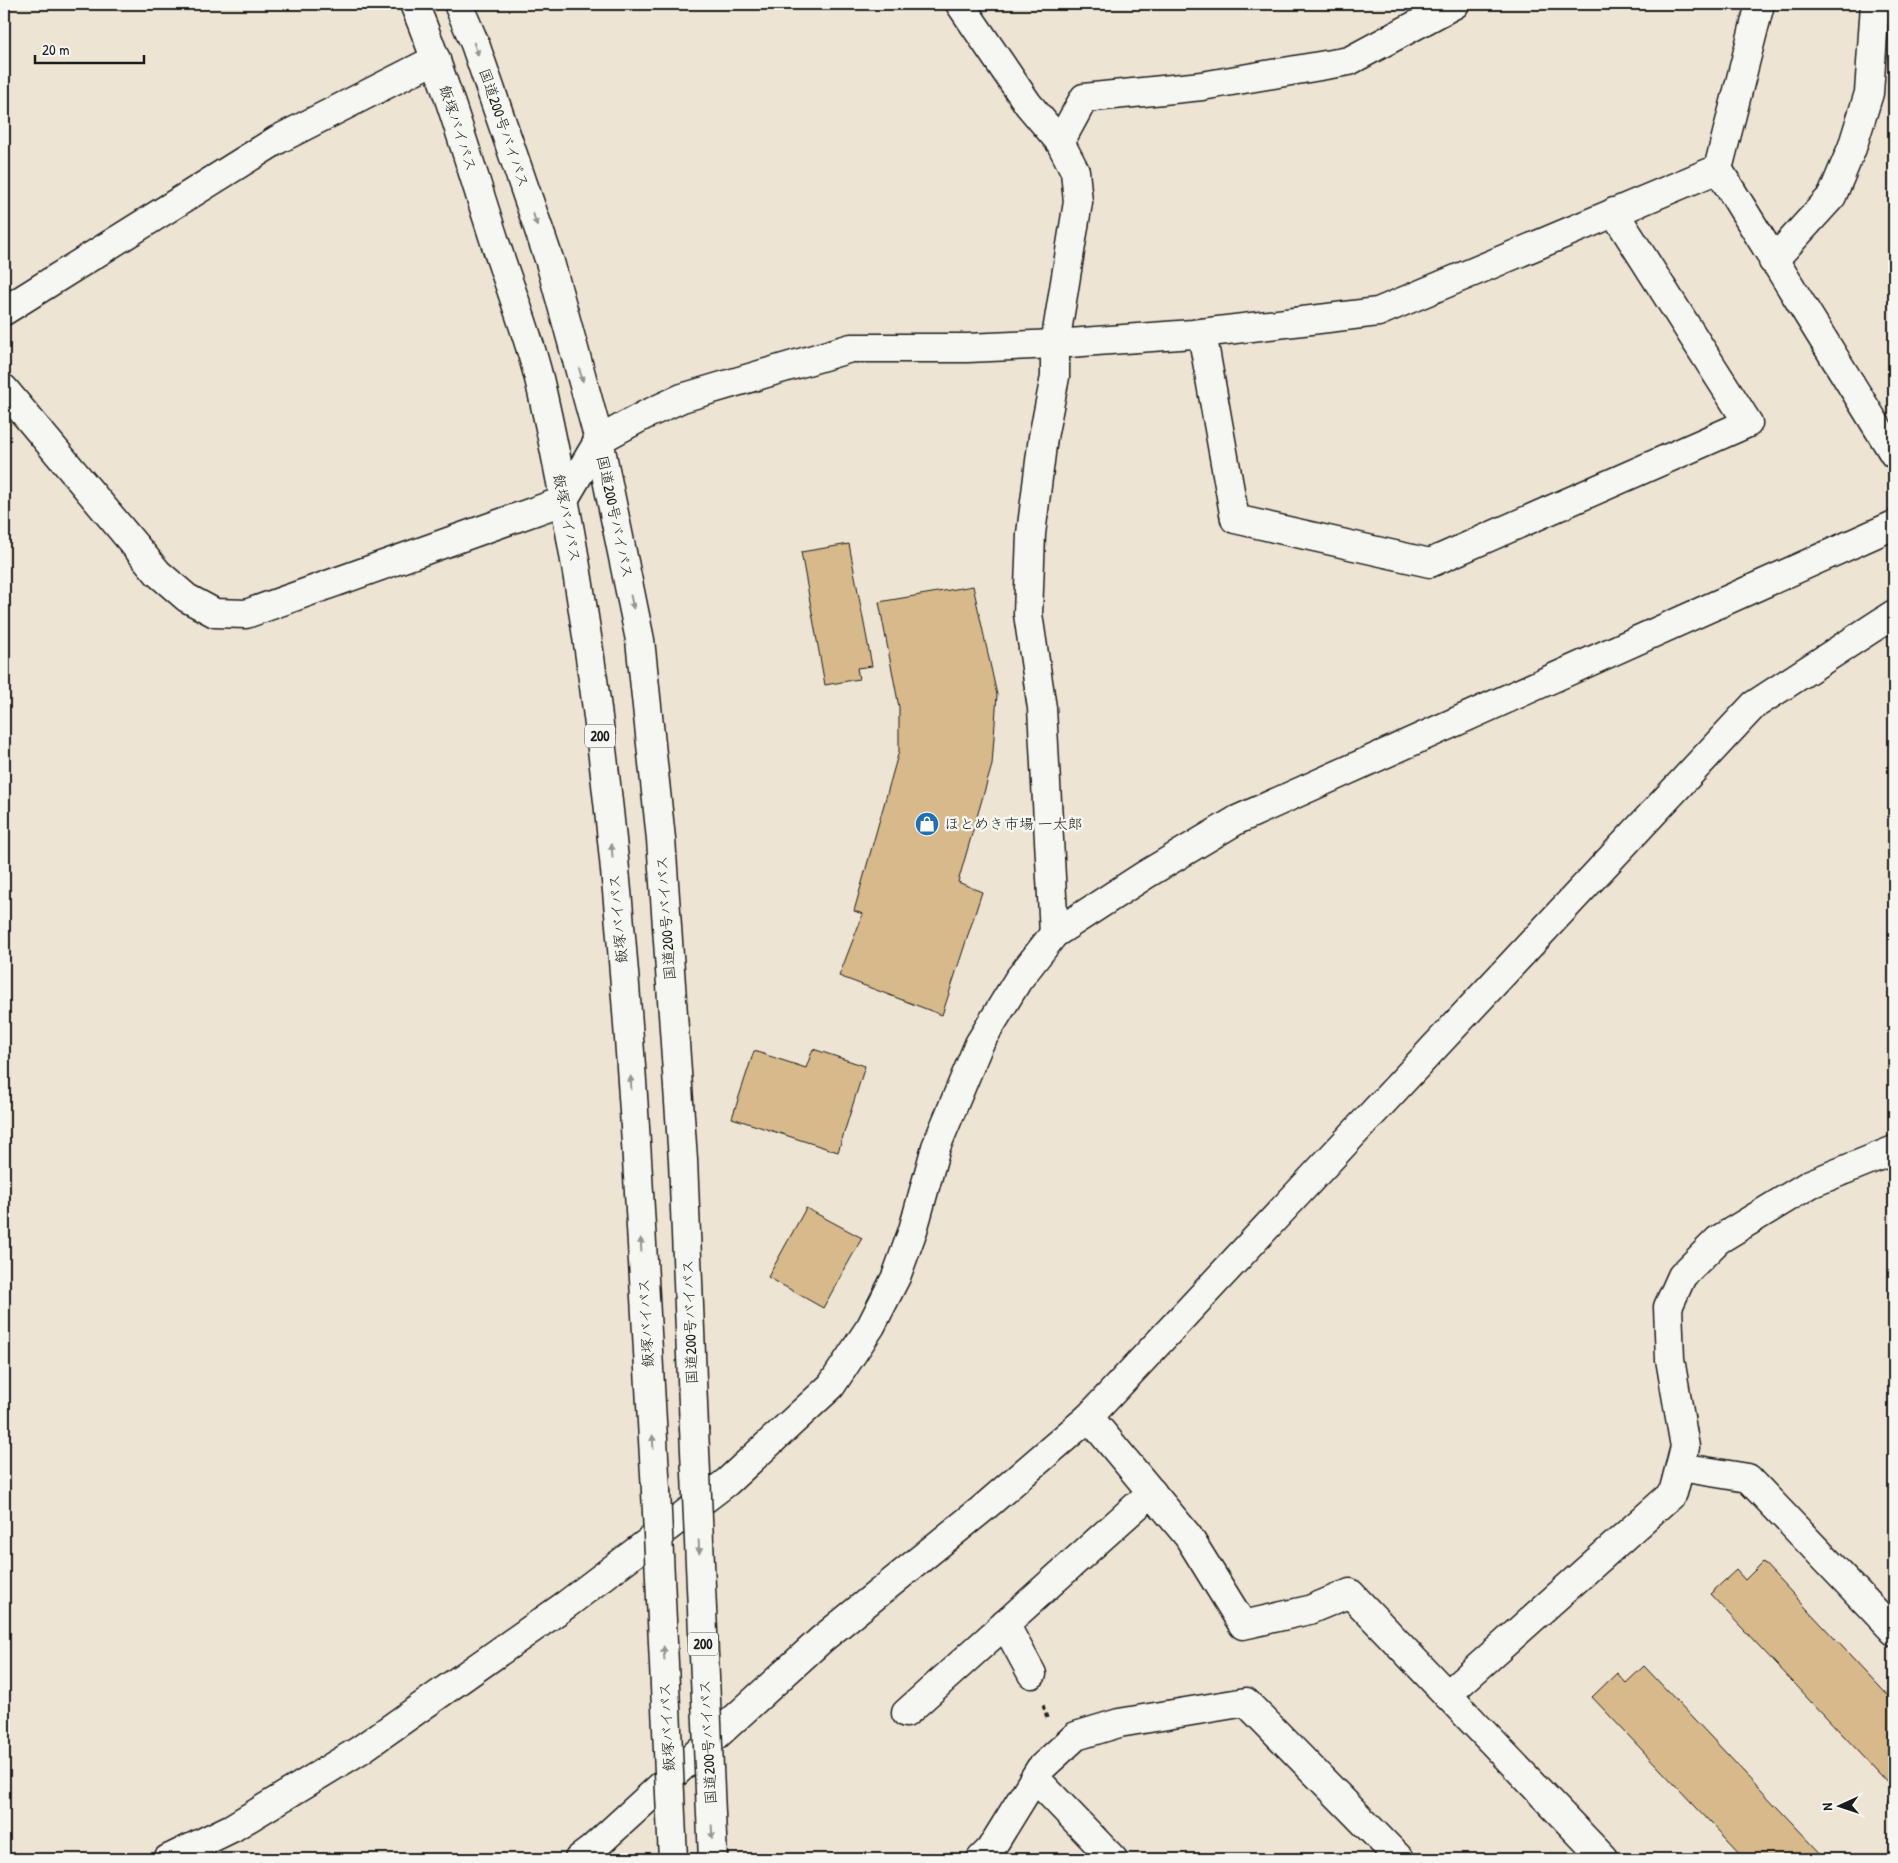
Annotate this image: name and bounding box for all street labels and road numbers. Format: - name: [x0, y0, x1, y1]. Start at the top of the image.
- street label: 国道200号バイパス: [474, 65, 535, 190]
- street label: 飯塚バイパス: [435, 82, 482, 174]
- street label: 国道200号バイパス: [592, 453, 639, 580]
- street label: 飯塚バイパス: [549, 472, 586, 564]
- road number: 200: [585, 724, 615, 748]
- street label: 国道200号バイパス: [651, 855, 680, 981]
- street label: 飯塚バイパス: [603, 873, 632, 965]
- street label: 国道200号バイパス: [677, 1259, 702, 1385]
- street label: 飯塚バイパス: [633, 1278, 658, 1368]
- road number: 200: [688, 1632, 718, 1656]
- street label: 国道200号バイパス: [694, 1679, 721, 1805]
- street label: 飯塚バイパス: [654, 1682, 679, 1772]

